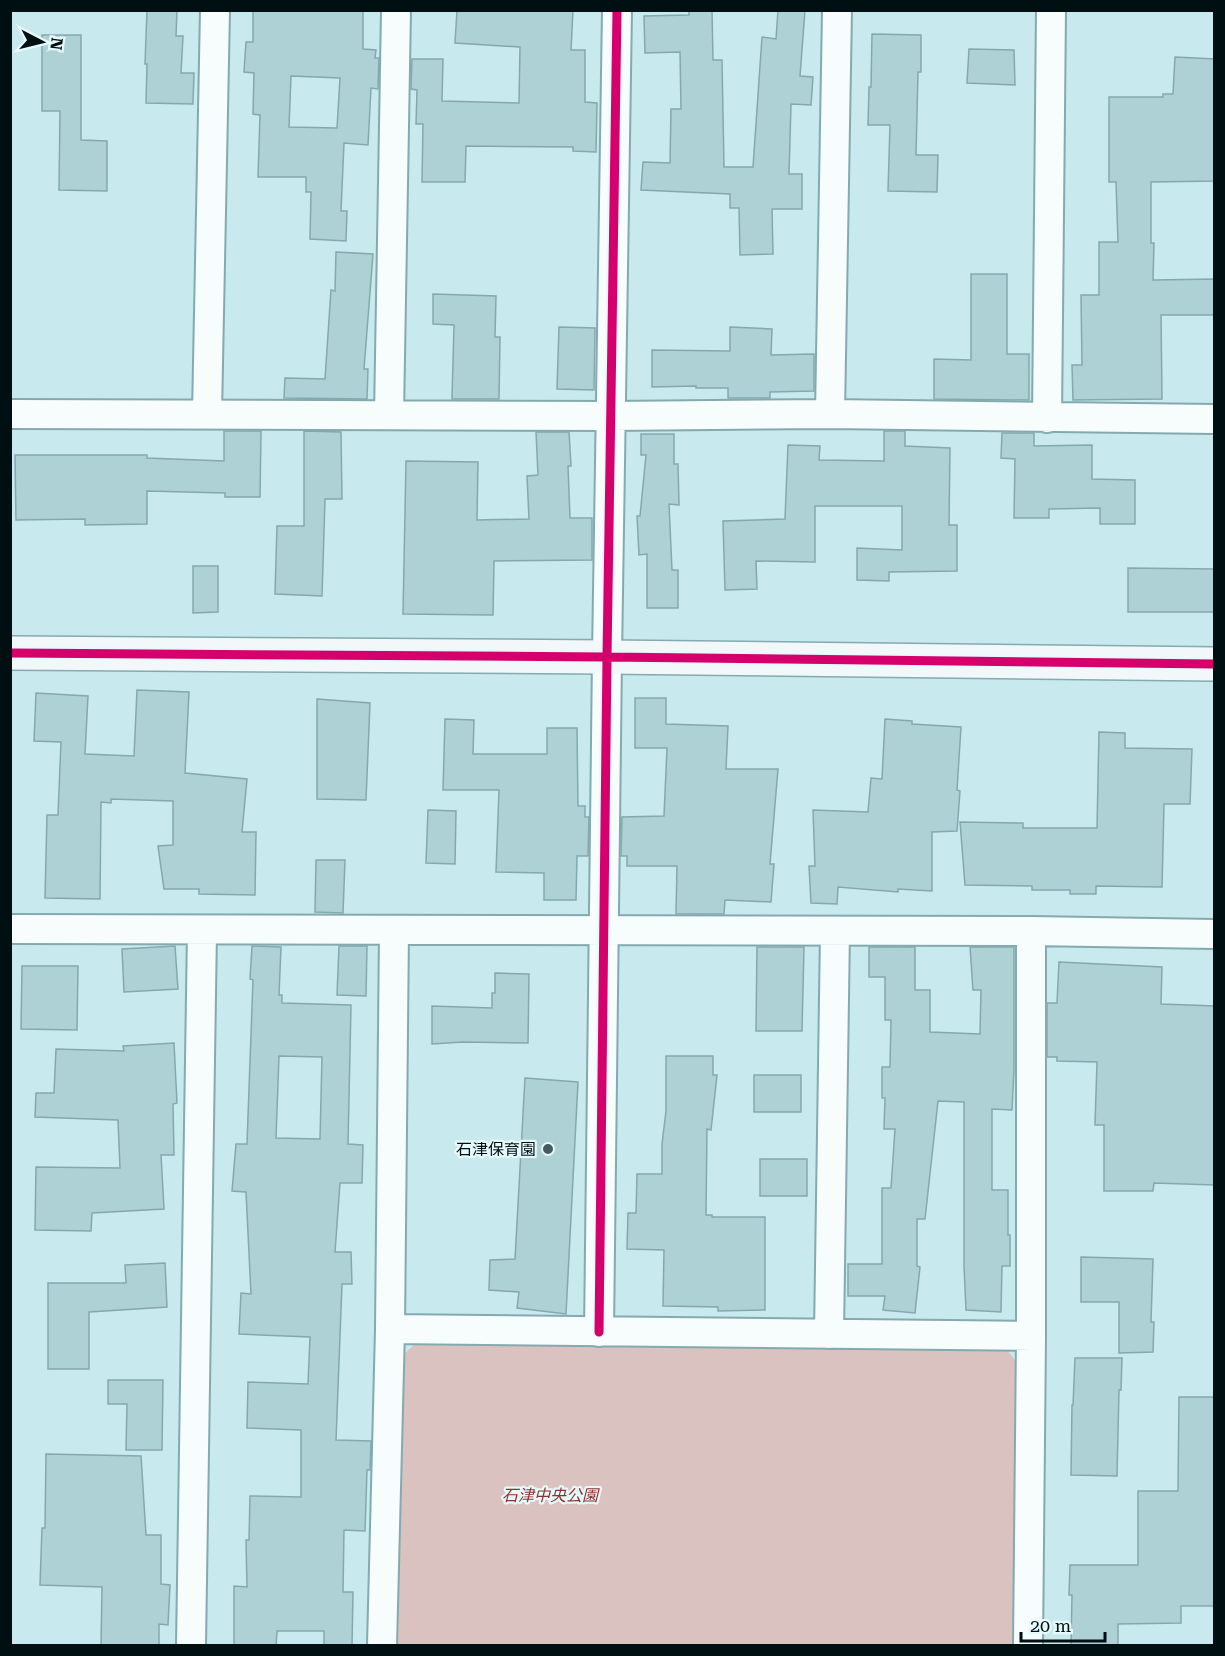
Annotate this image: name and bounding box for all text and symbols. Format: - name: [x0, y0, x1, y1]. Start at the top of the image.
- north arrow: [12, 12, 72, 72]
- text: N: [46, 36, 67, 51]
- place label: 石津保育園: [456, 1140, 536, 1159]
- marker: 石津保育園: [541, 1142, 555, 1156]
- park label: 石津中央公園: [502, 1486, 600, 1505]
- scale bar: [1021, 1605, 1105, 1643]
- text: 20 m: [1030, 1615, 1071, 1636]

